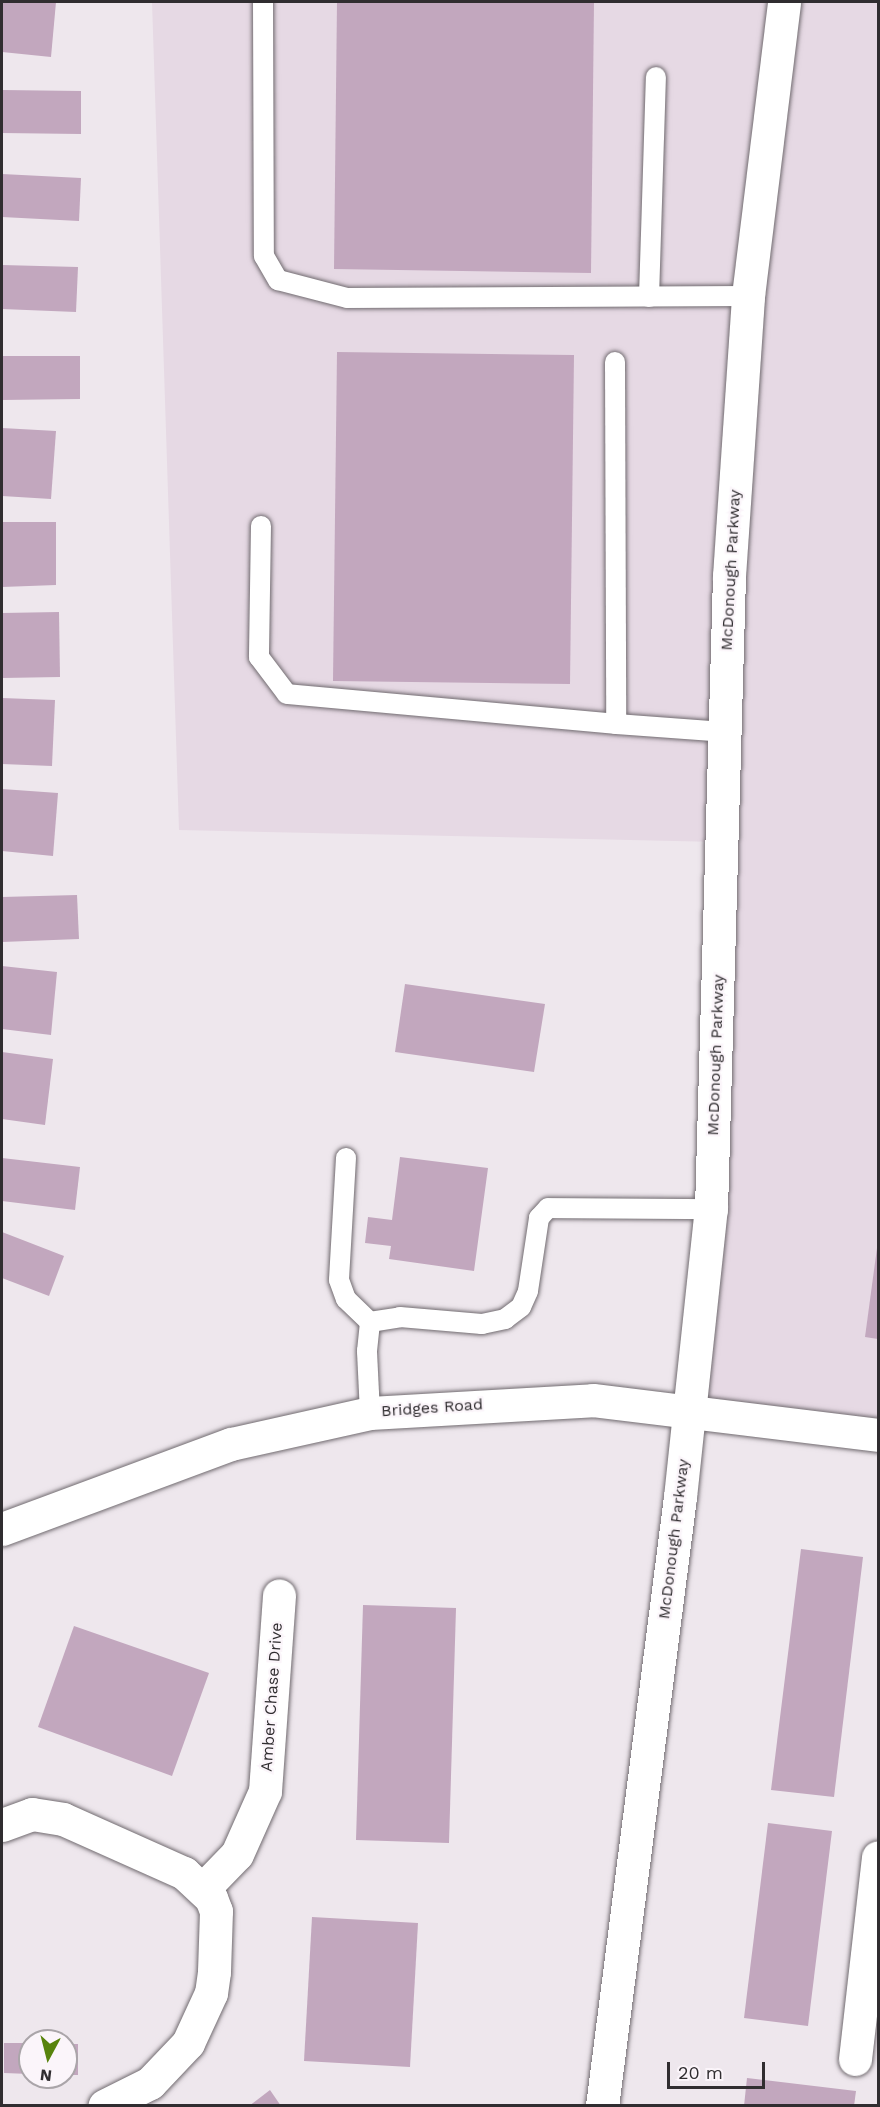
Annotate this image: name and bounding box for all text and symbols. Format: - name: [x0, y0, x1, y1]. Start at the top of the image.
- street label: McDonough Parkway: [717, 489, 745, 651]
- street label: McDonough Parkway: [704, 974, 728, 1136]
- street label: Bridges Road: [380, 1395, 484, 1421]
- street label: McDonough Parkway: [655, 1458, 693, 1620]
- street label: Amber Chase Drive: [257, 1622, 287, 1772]
- north arrow: [18, 2029, 78, 2089]
- scale bar: [670, 2050, 768, 2088]
- text: 20 m: [678, 2062, 723, 2083]
- text: N: [39, 2065, 53, 2086]

